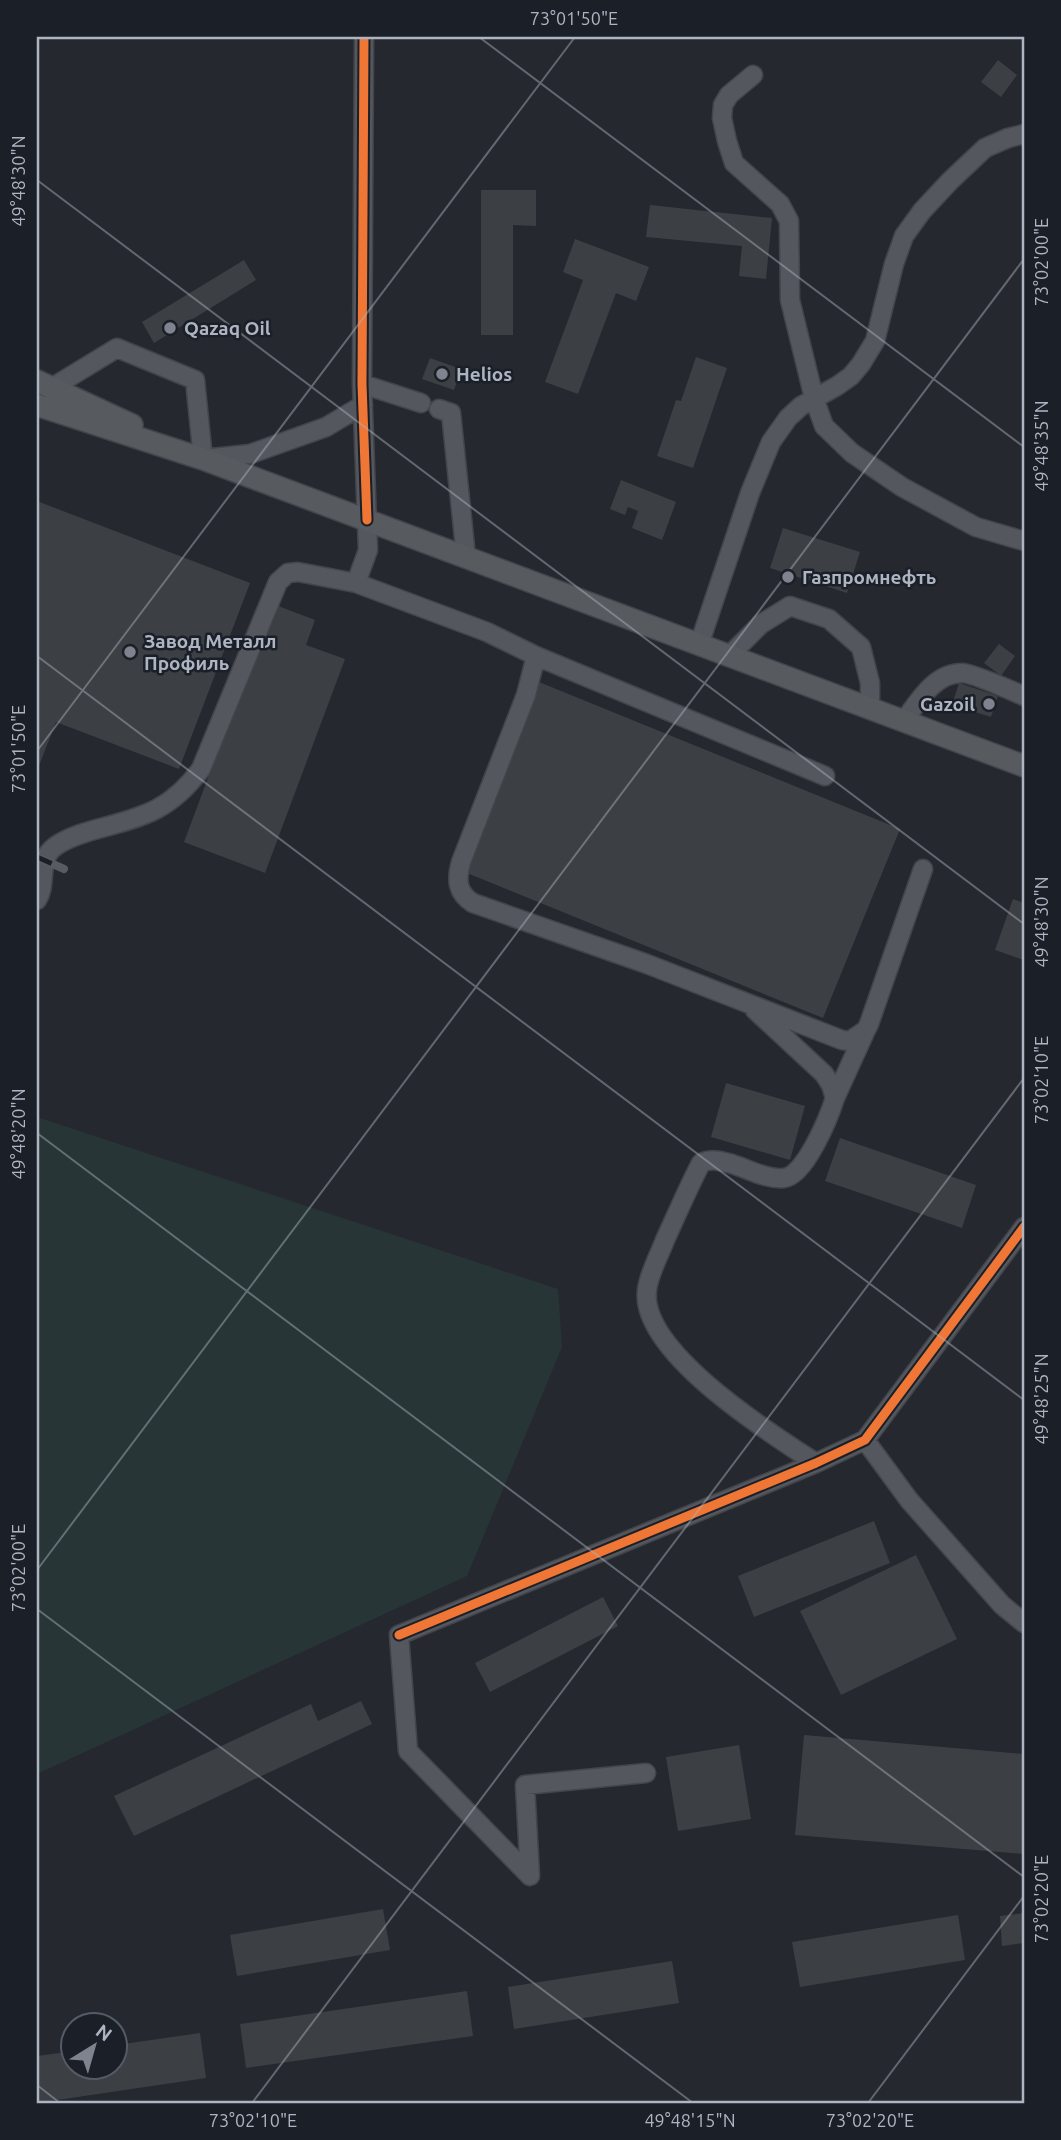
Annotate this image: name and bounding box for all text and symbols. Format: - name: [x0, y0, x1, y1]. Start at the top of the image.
- text: 73°01'50"E: [530, 8, 618, 28]
- text: 49°48'30"N: [8, 135, 28, 227]
- text: 73°02'00"E: [1031, 218, 1051, 306]
- place label: Qazaq Oil: [184, 317, 271, 339]
- marker: Qazaq Oil: [162, 320, 178, 336]
- place label: Helios: [456, 363, 512, 385]
- marker: Helios: [434, 366, 450, 382]
- text: 49°48'35"N: [1031, 400, 1051, 492]
- place label: Газпромнефть: [802, 566, 936, 588]
- marker: Газпромнефть: [780, 569, 796, 585]
- place label: Завод Металл Профиль: [144, 630, 276, 674]
- marker: Завод Металл Профиль: [122, 644, 138, 660]
- place label: Gazoil: [920, 693, 975, 715]
- marker: Gazoil: [981, 696, 997, 712]
- text: 73°01'50"E: [8, 705, 28, 793]
- text: 49°48'30"N: [1031, 876, 1051, 968]
- text: 73°02'10"E: [1031, 1036, 1051, 1124]
- text: 49°48'20"N: [8, 1088, 28, 1180]
- text: 49°48'25"N: [1031, 1353, 1051, 1445]
- text: 73°02'00"E: [8, 1524, 28, 1612]
- text: 73°02'20"E: [1031, 1855, 1051, 1943]
- north arrow: [60, 2010, 130, 2080]
- text: N: [92, 2019, 117, 2045]
- text: 73°02'10"E: [209, 2110, 297, 2130]
- text: 49°48'15"N: [644, 2110, 736, 2130]
- text: 73°02'20"E: [826, 2110, 914, 2130]

